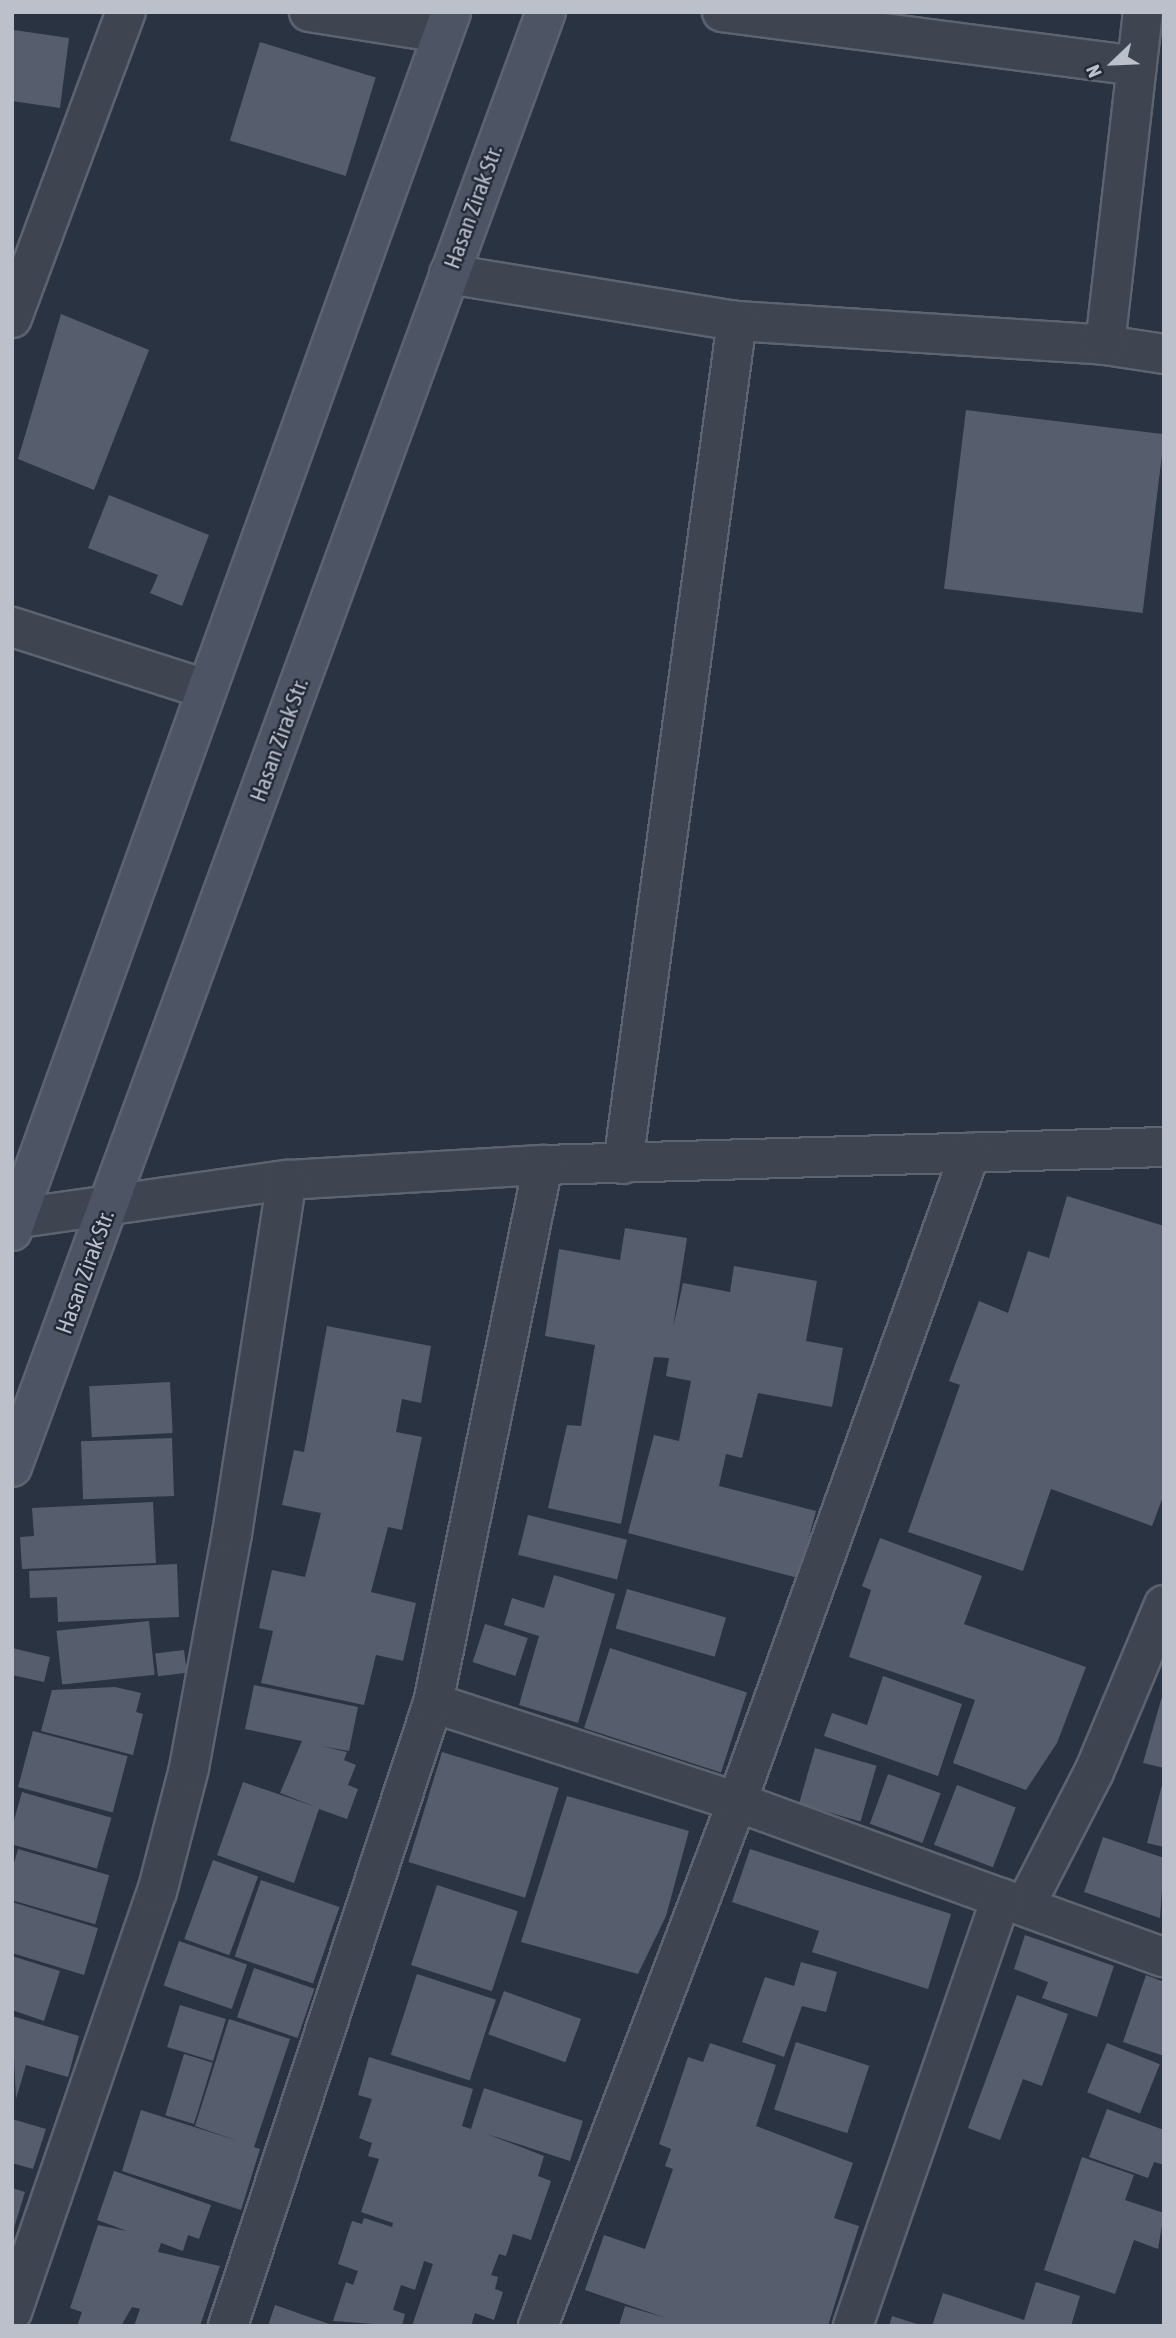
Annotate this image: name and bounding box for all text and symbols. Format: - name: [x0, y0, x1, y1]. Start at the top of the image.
- north arrow: [1078, 28, 1148, 98]
- text: N: [1081, 62, 1106, 81]
- street label: Hasan Zirak Str.: [438, 142, 508, 272]
- street label: Hasan Zirak Str.: [244, 675, 314, 805]
- street label: Hasan Zirak Str.: [50, 1207, 120, 1337]

